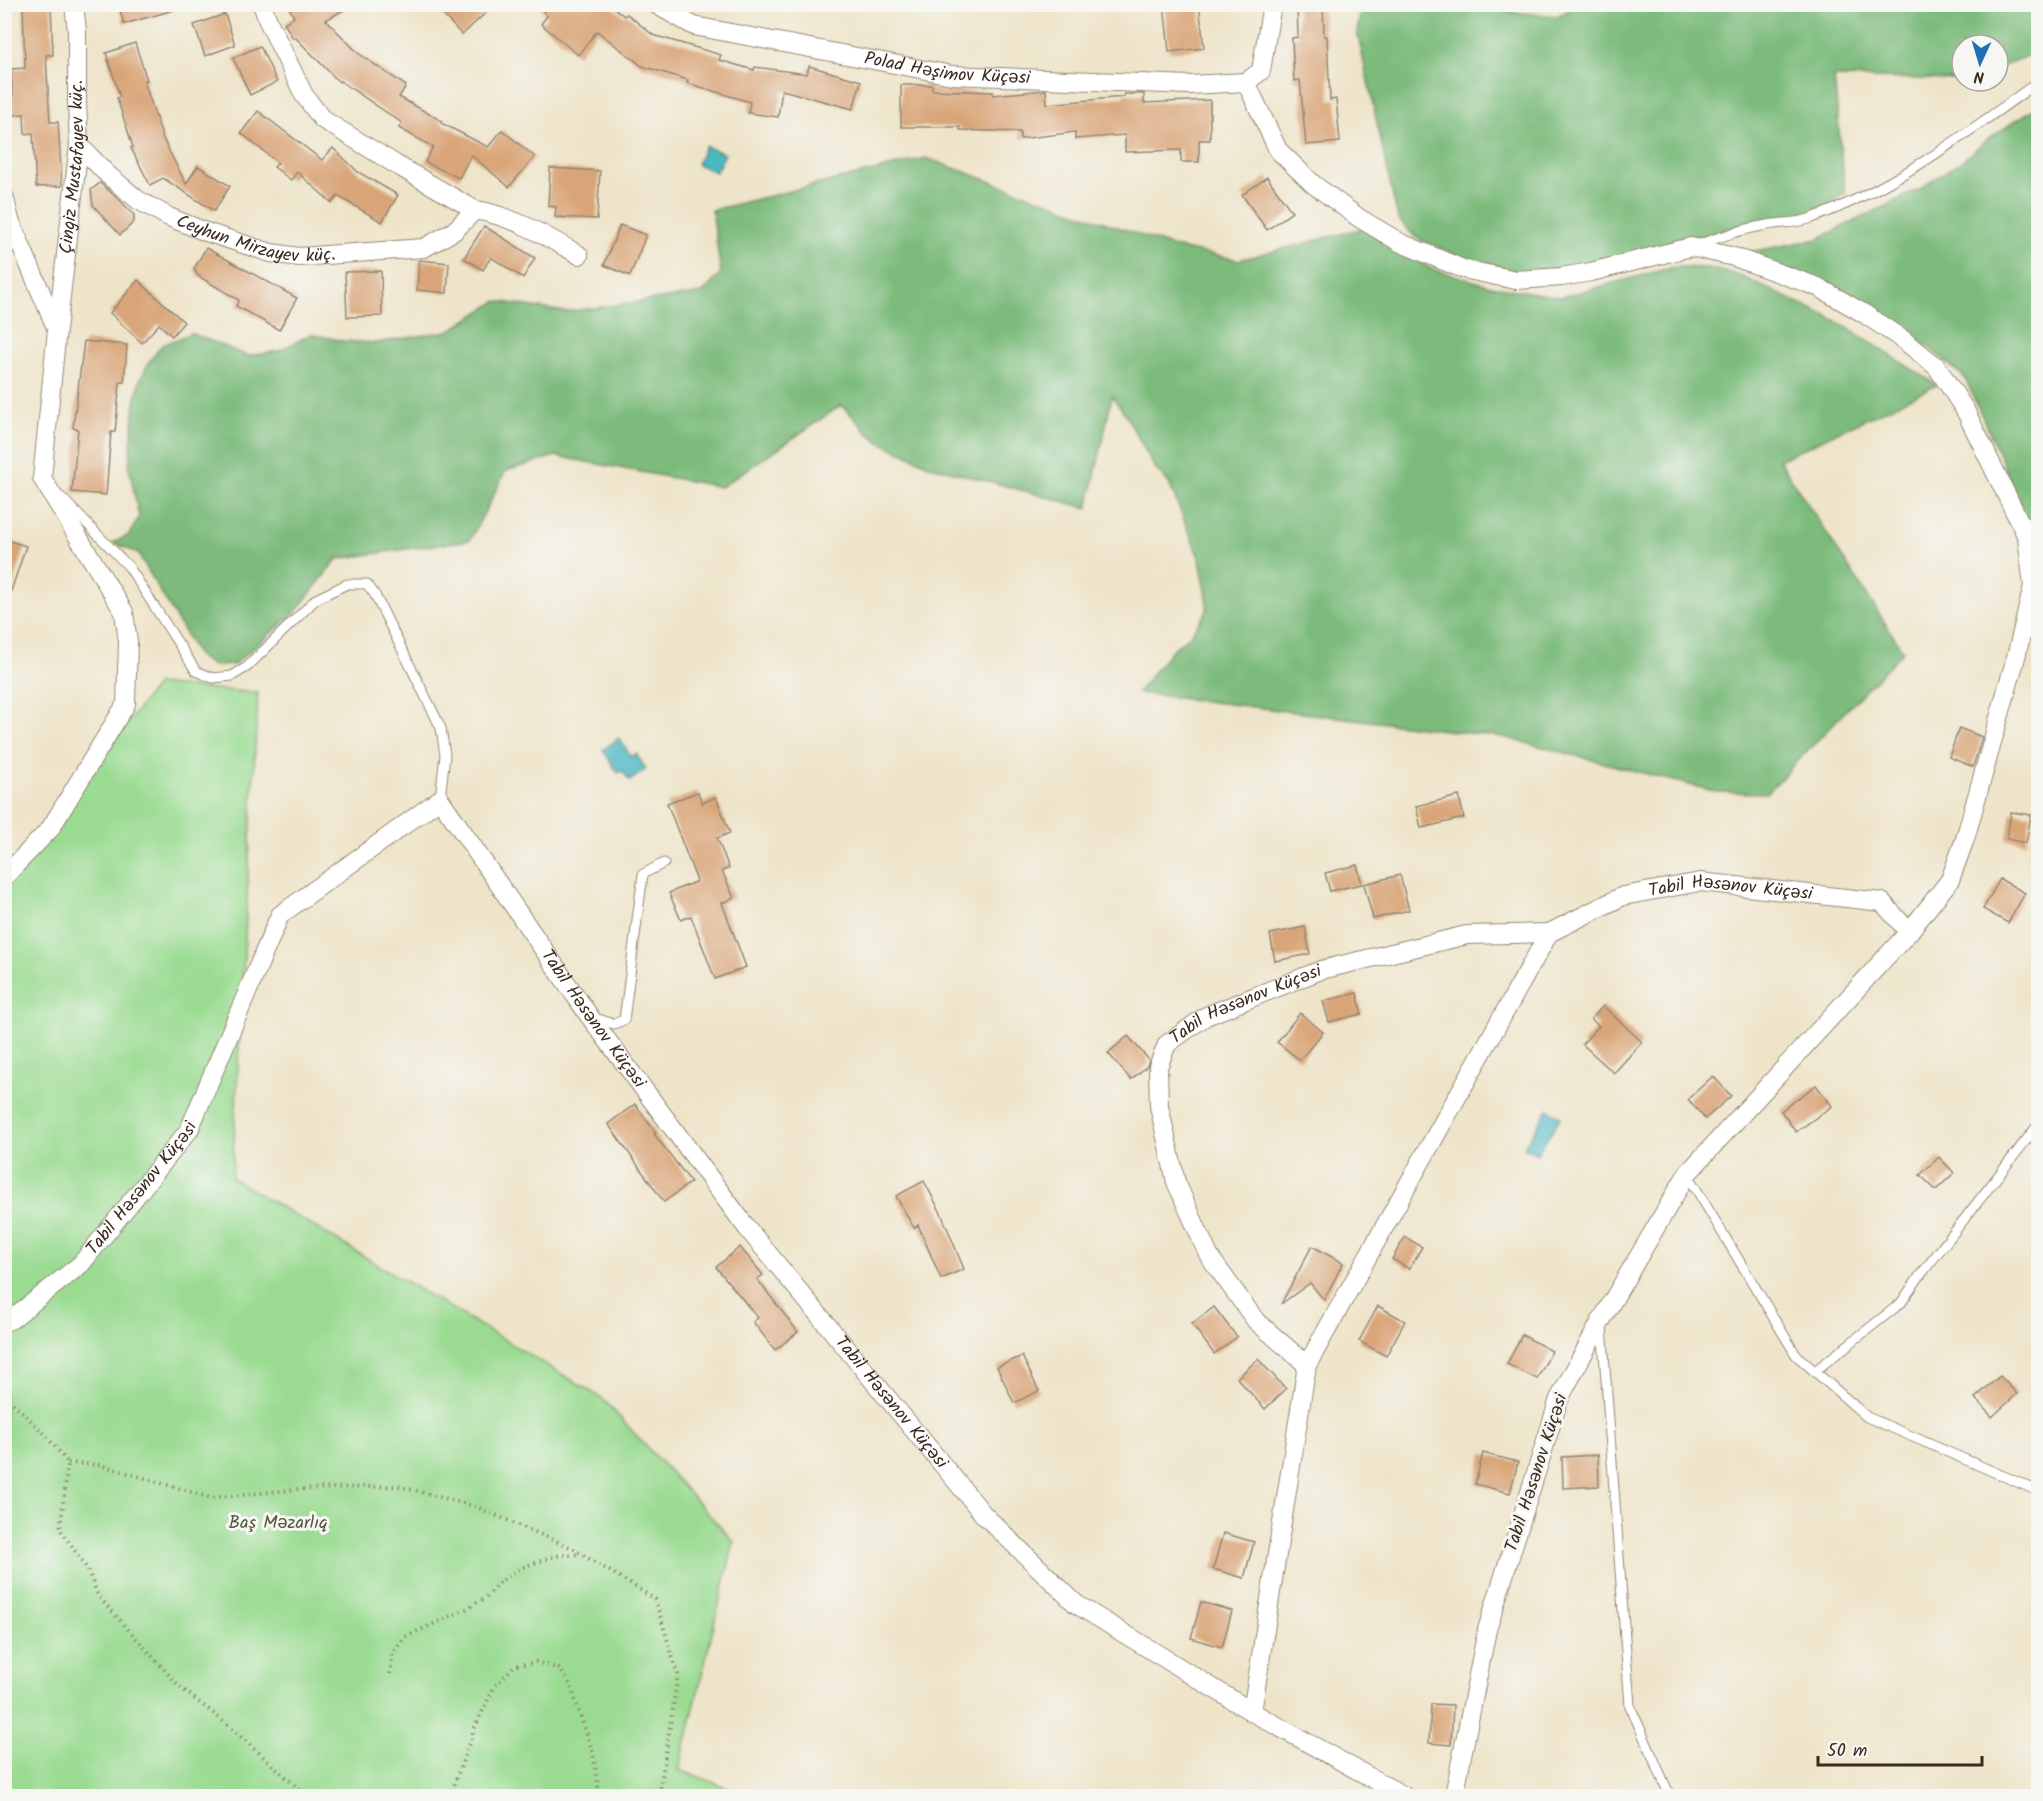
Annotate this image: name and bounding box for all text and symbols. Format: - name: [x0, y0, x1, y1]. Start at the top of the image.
- north arrow: [1950, 33, 2010, 93]
- street label: Polad Həşimov Küçəsi: [862, 44, 1032, 93]
- text: N: [1973, 64, 1985, 89]
- street label: Çingiz Mustafayev küç.: [52, 80, 94, 256]
- street label: Ceyhun Mirzayev küç.: [172, 207, 336, 271]
- street label: Tabil Həsənov Küçəsi: [1646, 867, 1815, 909]
- street label: Tabil Həsənov Küçəsi: [533, 944, 653, 1095]
- street label: Tabil Həsənov Küçəsi: [1164, 956, 1327, 1052]
- street label: Tabil Həsənov Küçəsi: [79, 1117, 206, 1262]
- street label: Tabil Həsənov Küçəsi: [827, 1330, 955, 1476]
- street label: Tabil Həsənov Küçəsi: [1498, 1389, 1577, 1556]
- park label: Baş Məzarlıq: [229, 1509, 327, 1538]
- scale bar: [1818, 1729, 1982, 1767]
- text: 50 m: [1827, 1737, 1867, 1766]

